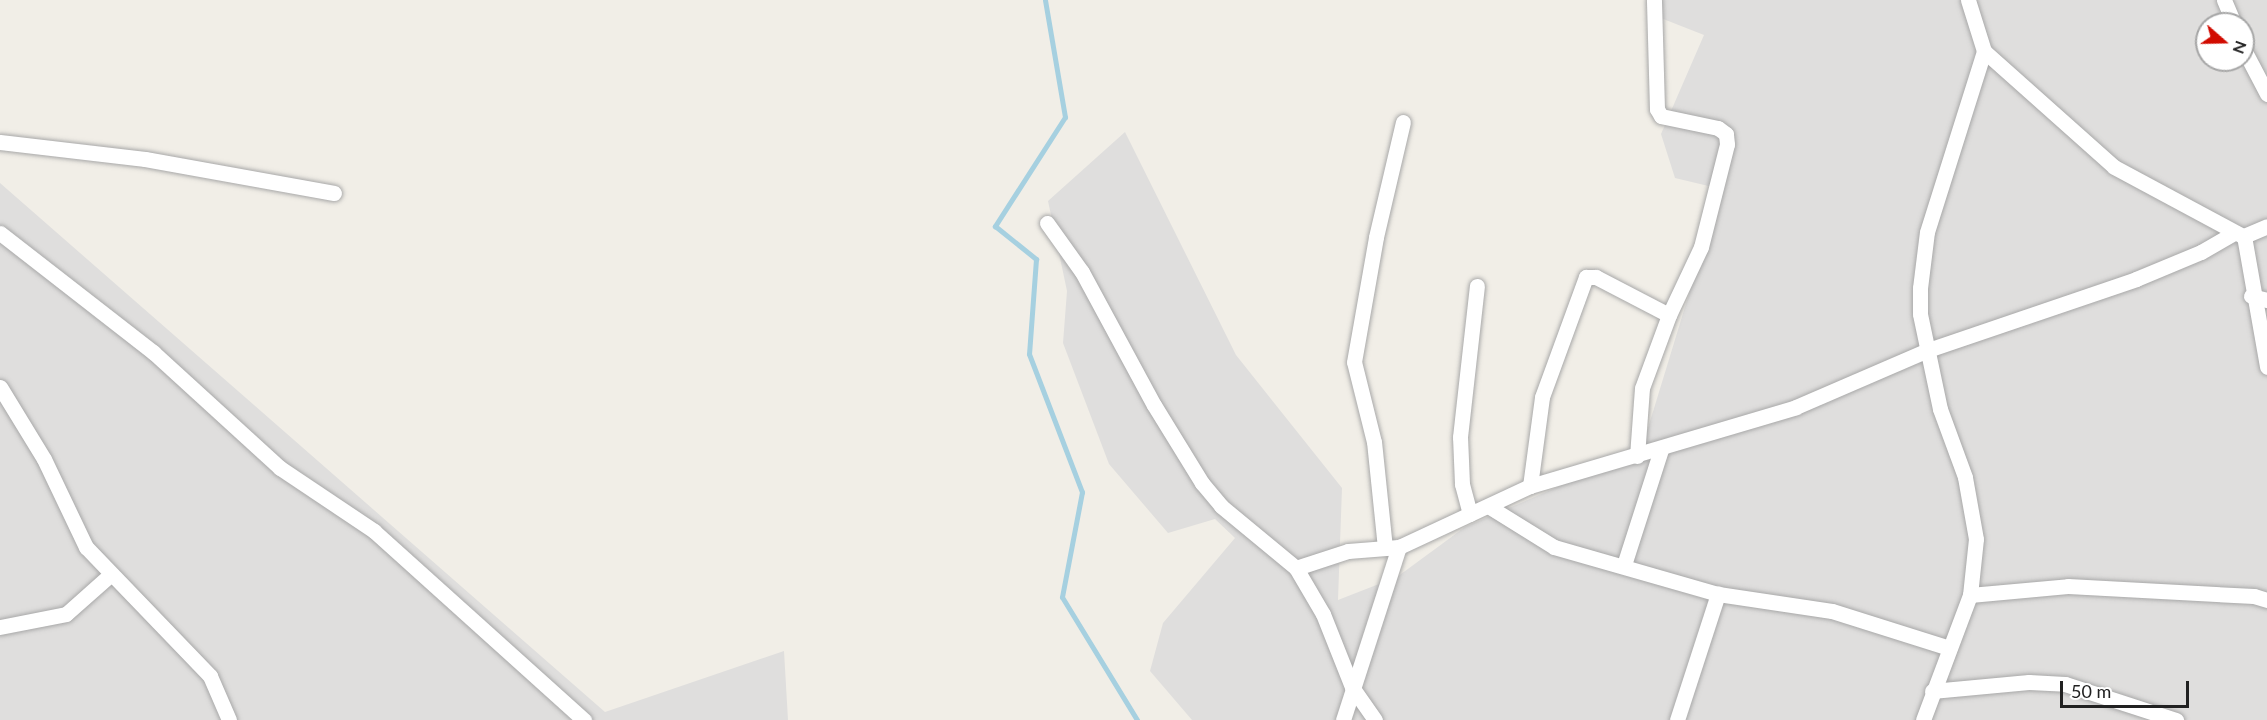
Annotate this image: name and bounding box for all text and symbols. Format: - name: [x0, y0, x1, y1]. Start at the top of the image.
- north arrow: [2195, 12, 2255, 72]
- text: N: [2229, 39, 2252, 57]
- scale bar: [2063, 669, 2192, 707]
- text: 50 m: [2071, 680, 2111, 702]

